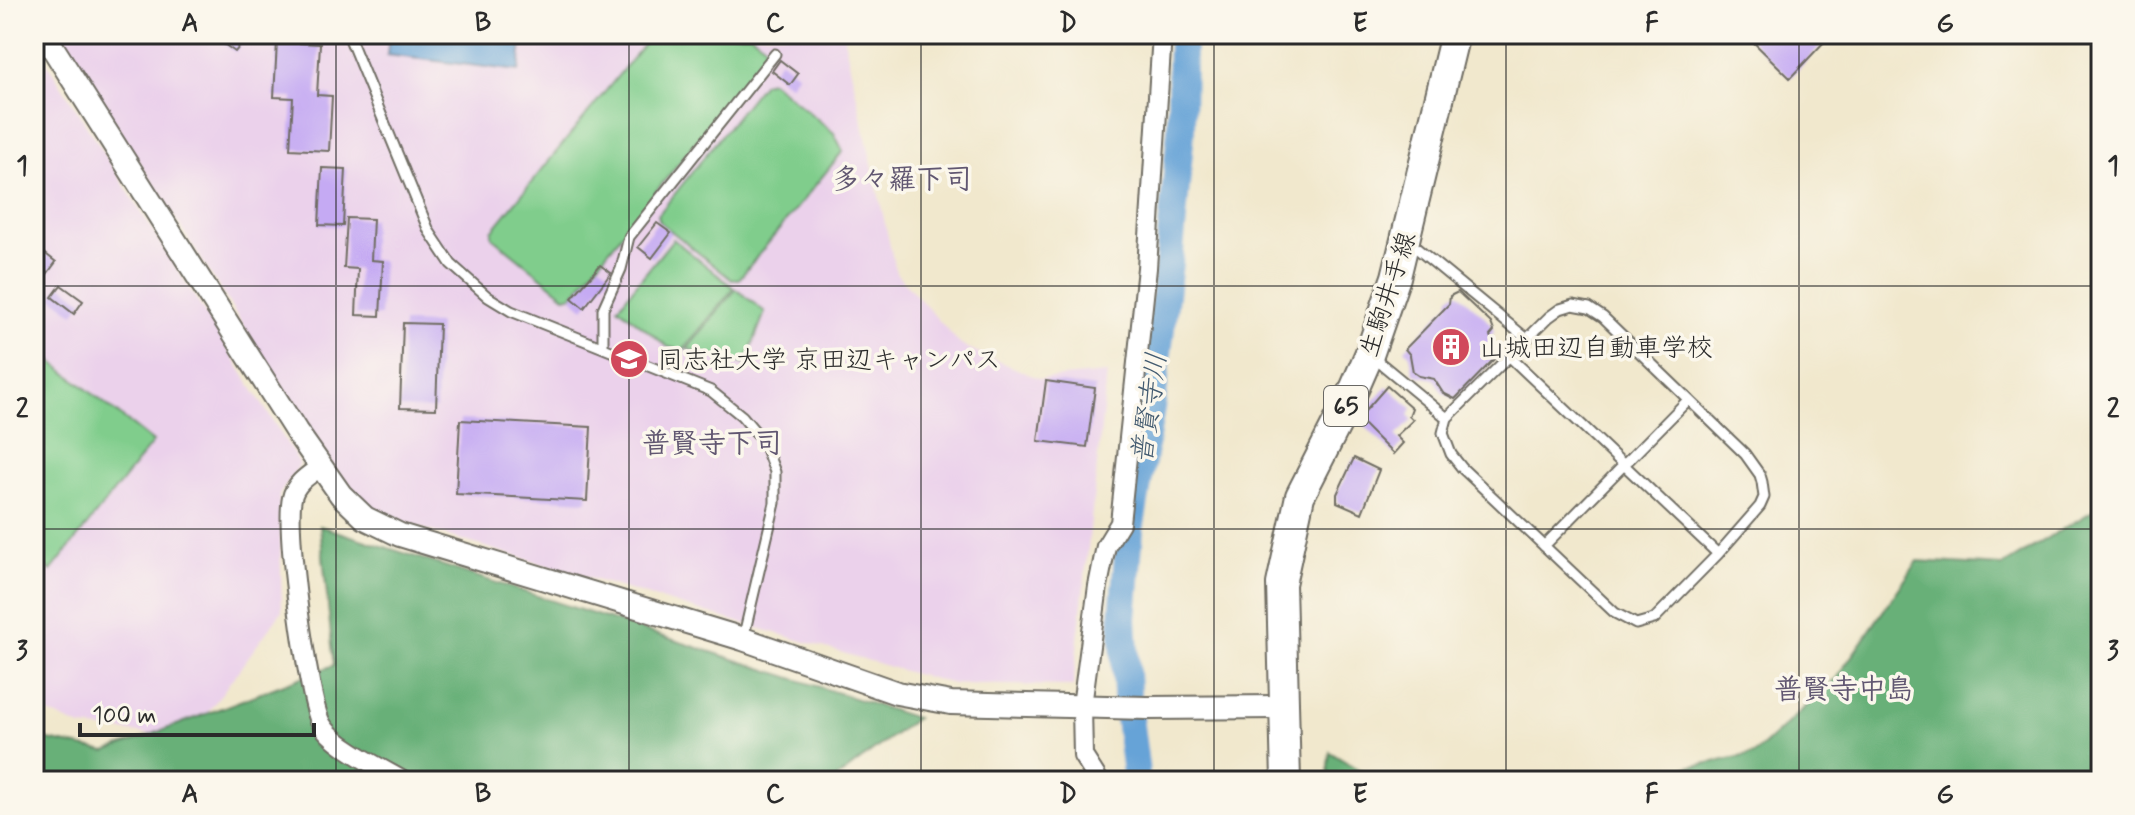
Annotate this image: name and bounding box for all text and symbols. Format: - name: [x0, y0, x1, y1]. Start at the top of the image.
- text: A: [181, 7, 199, 41]
- text: B: [475, 7, 491, 41]
- text: C: [766, 7, 785, 41]
- text: D: [1059, 7, 1077, 41]
- text: E: [1352, 7, 1368, 41]
- text: F: [1645, 7, 1659, 41]
- text: G: [1936, 7, 1954, 41]
- text: 1: [16, 150, 28, 184]
- text: 1: [2107, 150, 2119, 184]
- district label: 多々羅下司: [832, 162, 972, 199]
- street label: 生駒井手線: [1353, 228, 1425, 362]
- building icon: 山城田辺自動車学校: [1430, 326, 1472, 368]
- place label: 山城田辺自動車学校: [1479, 332, 1713, 366]
- school or university icon: 同志社大学 京田辺キャンパス: [608, 338, 650, 380]
- place label: 同志社大学 京田辺キャンパス: [657, 344, 1001, 378]
- water label: 普賢寺川: [1124, 350, 1177, 466]
- road number: 65: [1324, 386, 1368, 426]
- text: 2: [16, 393, 29, 427]
- text: 2: [2107, 393, 2120, 427]
- district label: 普賢寺下司: [642, 426, 782, 463]
- text: 3: [16, 635, 28, 669]
- text: 3: [2107, 635, 2119, 669]
- district label: 普賢寺中島: [1774, 672, 1914, 709]
- scale bar: [80, 687, 314, 737]
- text: 100 m: [92, 701, 156, 732]
- text: A: [181, 778, 199, 812]
- text: B: [475, 778, 491, 812]
- text: C: [766, 778, 785, 812]
- text: D: [1059, 778, 1077, 812]
- text: E: [1352, 778, 1368, 812]
- text: F: [1645, 778, 1659, 812]
- text: G: [1936, 778, 1954, 812]

